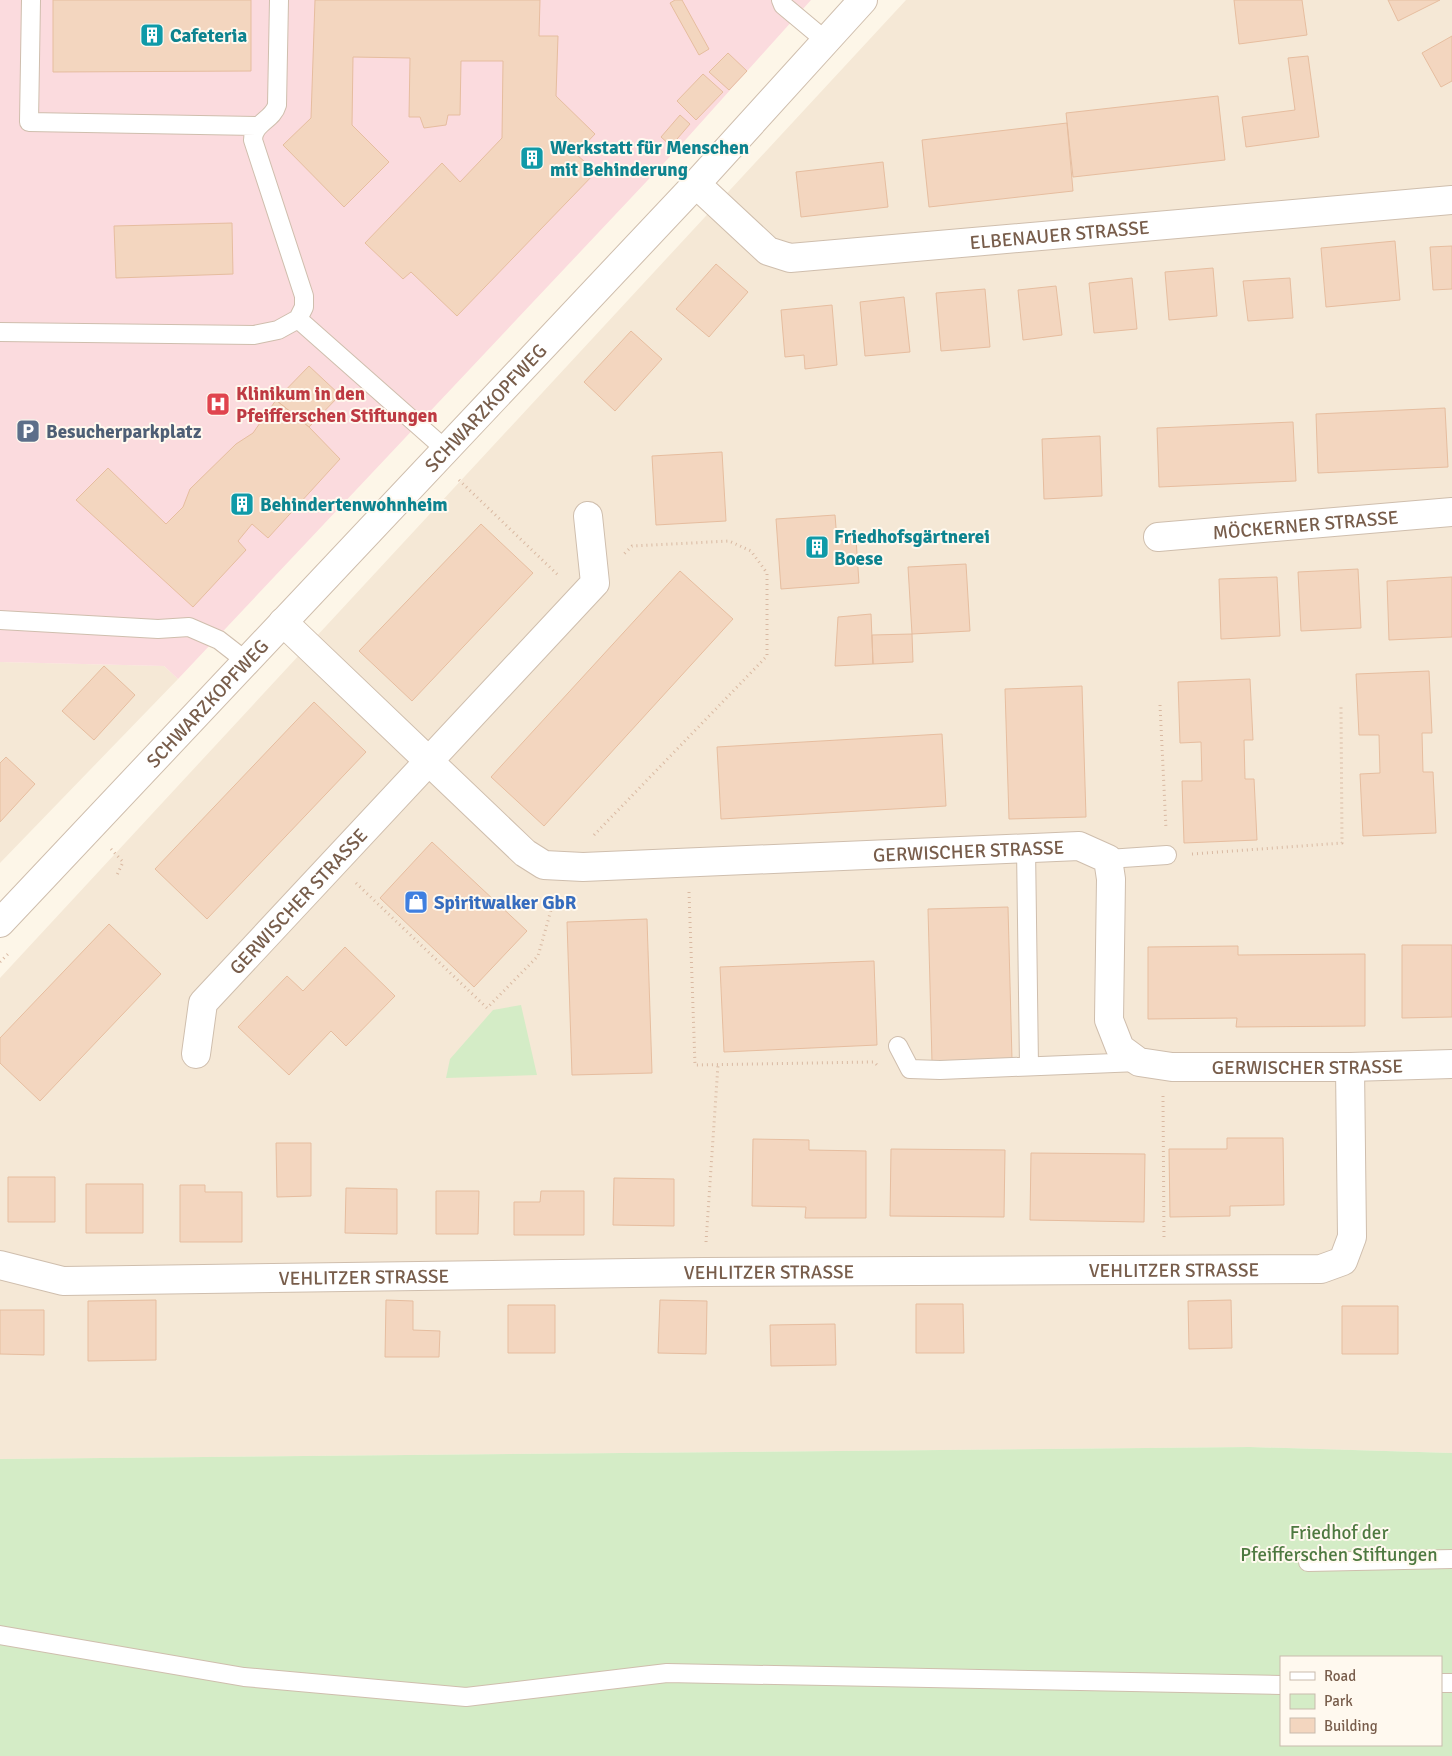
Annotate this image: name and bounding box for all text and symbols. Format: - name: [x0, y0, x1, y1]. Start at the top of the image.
- building icon: Cafeteria: [139, 22, 165, 48]
- place label: Cafeteria: [170, 24, 247, 48]
- place label: Werkstatt für Menschen mit Behinderung: [550, 136, 749, 182]
- building icon: Werkstatt für Menschen mit Behinderung: [519, 145, 545, 171]
- street label: ELBENAUER STRASSE: [969, 216, 1151, 255]
- street label: SCHWARZKOPFWEG: [420, 339, 552, 478]
- place label: Klinikum in den Pfeifferschen Stiftungen: [236, 382, 438, 428]
- hospital icon: Klinikum in den Pfeifferschen Stiftungen: [205, 391, 231, 417]
- parking icon: Besucherparkplatz: [15, 418, 41, 444]
- place label: Besucherparkplatz: [46, 420, 202, 444]
- building icon: Behindertenwohnheim: [229, 491, 255, 517]
- place label: Behindertenwohnheim: [260, 493, 448, 517]
- street label: MÖCKERNER STRASSE: [1212, 506, 1399, 545]
- place label: Friedhofsgärtnerei Boese: [834, 525, 990, 571]
- building icon: Friedhofsgärtnerei Boese: [804, 534, 830, 560]
- street label: SCHWARZKOPFWEG: [142, 635, 274, 773]
- street label: GERWISCHER STRASSE: [225, 824, 373, 980]
- street label: GERWISCHER STRASSE: [872, 836, 1065, 868]
- shop icon: Spiritwalker GbR: [403, 889, 429, 915]
- place label: Spiritwalker GbR: [434, 891, 577, 915]
- street label: GERWISCHER STRASSE: [1212, 1054, 1404, 1080]
- street label: VEHLITZER STRASSE: [1089, 1258, 1259, 1283]
- street label: VEHLITZER STRASSE: [683, 1260, 854, 1285]
- street label: VEHLITZER STRASSE: [279, 1265, 449, 1291]
- park label: Friedhof der Pfeifferschen Stiftungen: [1240, 1521, 1438, 1567]
- legend: [1280, 1656, 1442, 1746]
- text: Road: [1324, 1667, 1356, 1685]
- text: Park: [1324, 1692, 1353, 1710]
- text: Building: [1324, 1717, 1378, 1735]

